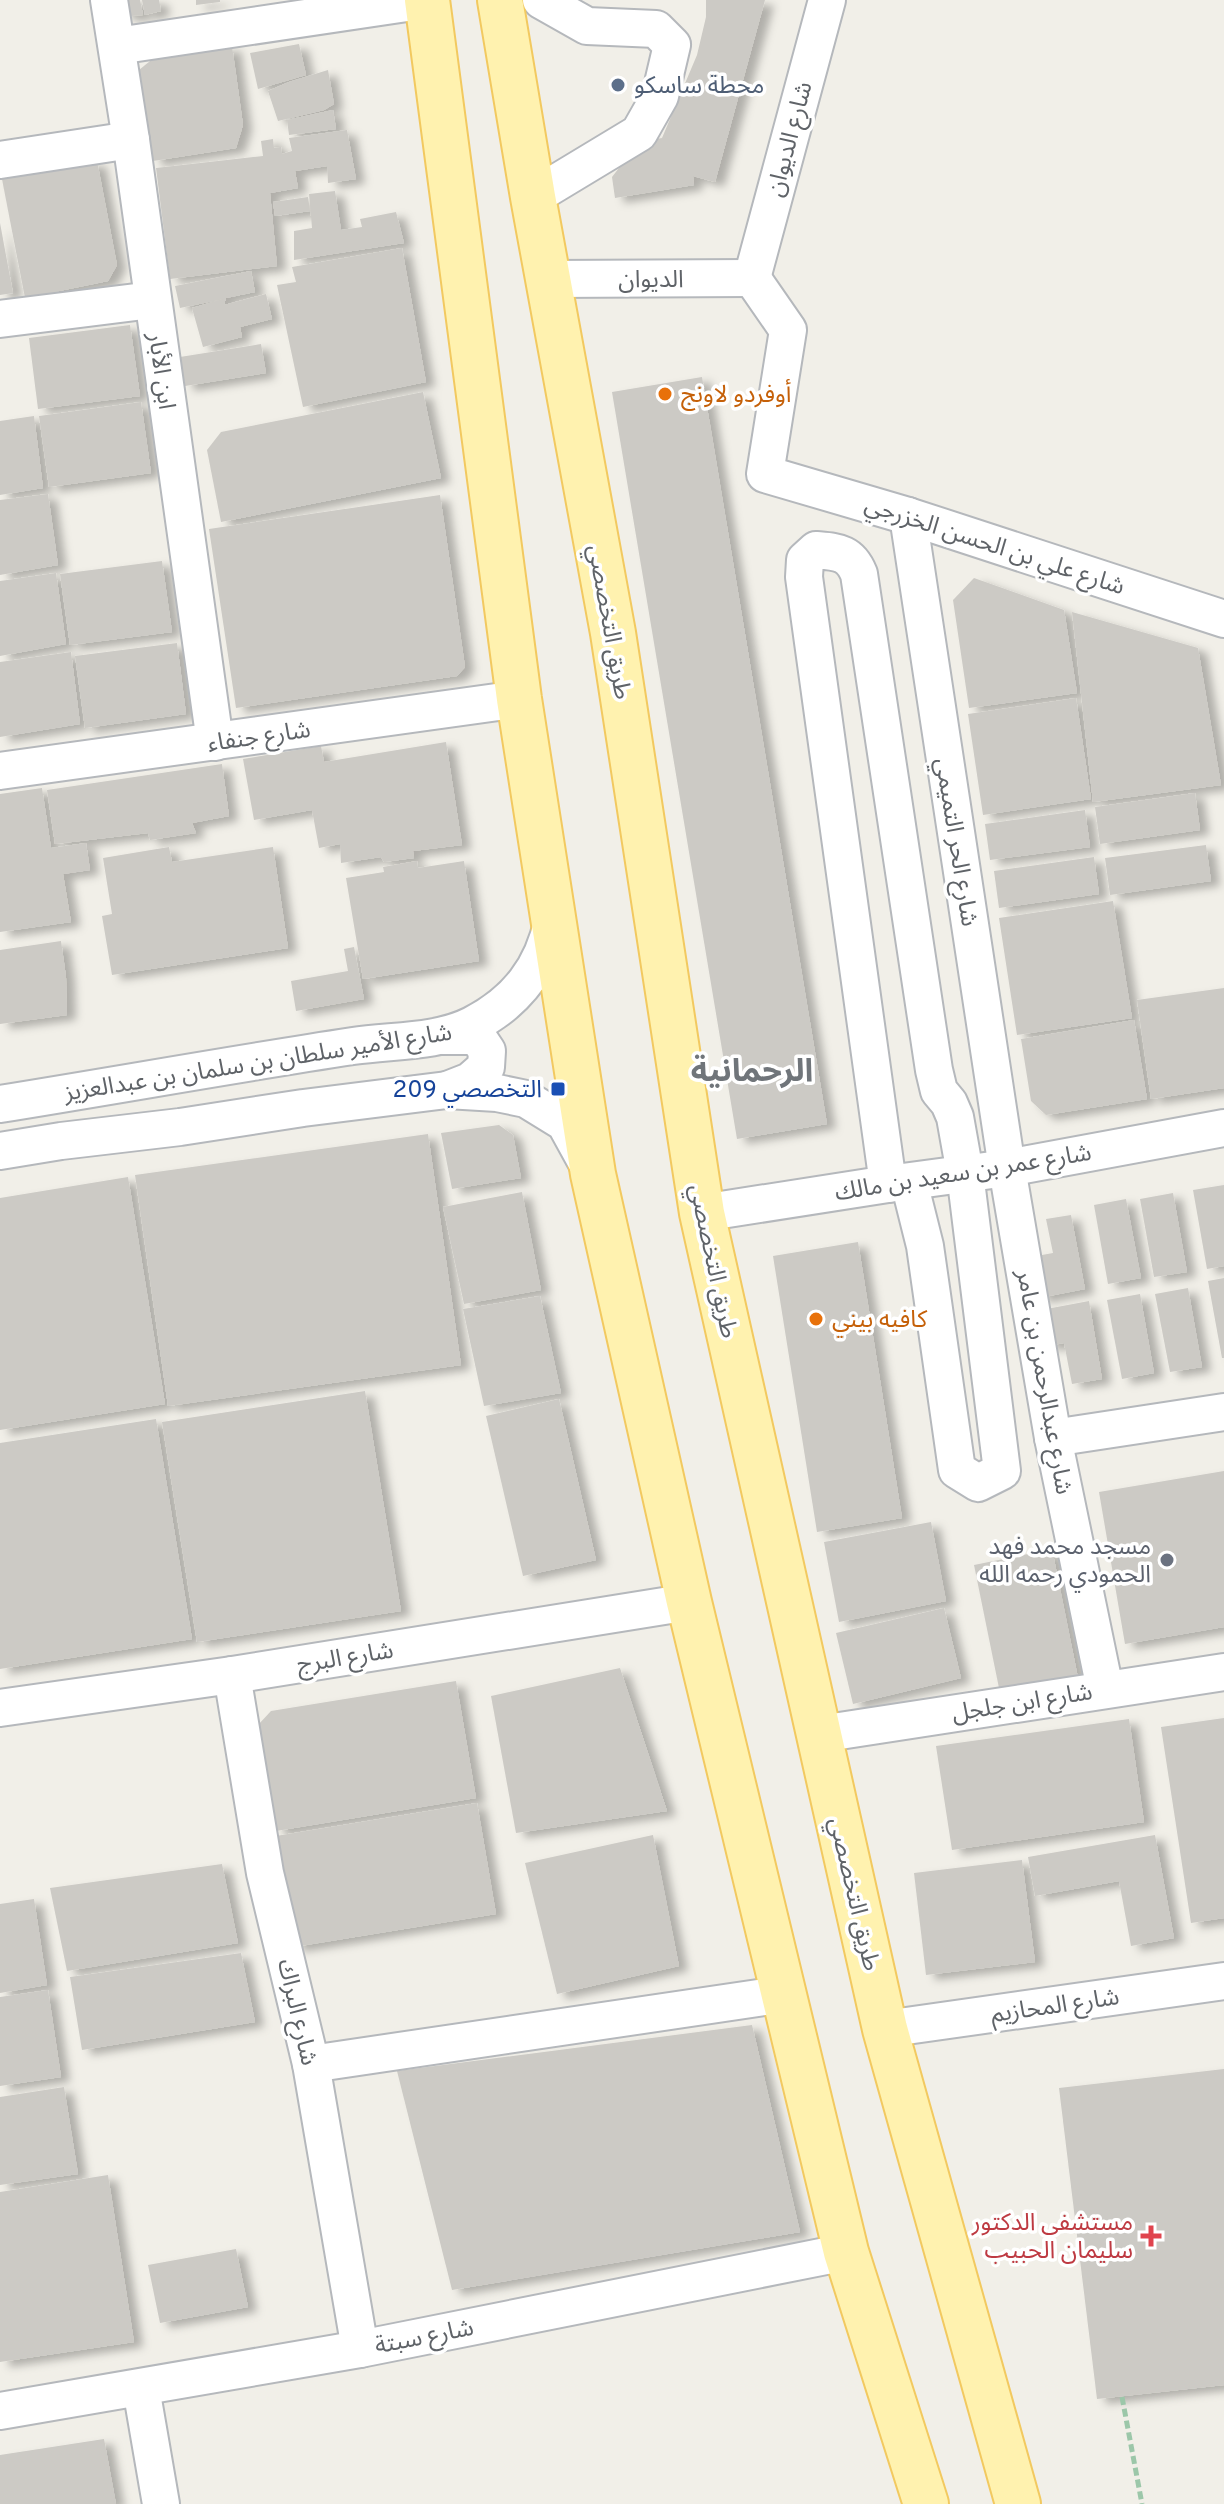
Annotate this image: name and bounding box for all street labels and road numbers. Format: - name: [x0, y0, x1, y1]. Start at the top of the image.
- street label: شارع الديوان: [761, 79, 821, 200]
- street label: الديوان: [618, 266, 684, 296]
- street label: ابن الأبار: [140, 330, 181, 412]
- street label: شارع علي بن الحسن الخزرجي: [860, 491, 1128, 605]
- street label: طريق التخصصي: [578, 543, 636, 702]
- street label: شارع جنفاء: [206, 716, 313, 760]
- street label: شارع الحر التميمي: [925, 756, 983, 929]
- street label: شارع الأمير سلطان بن سلمان بن عبدالعزيز: [61, 1018, 454, 1110]
- street label: شارع عمر بن سعيد بن مالك: [833, 1139, 1094, 1209]
- street label: طريق التخصصي: [680, 1182, 743, 1341]
- street label: شارع عبدالرحمن بن عامر: [1008, 1267, 1078, 1497]
- street label: شارع البرج: [295, 1637, 396, 1681]
- street label: شارع ابن جلجل: [950, 1678, 1095, 1730]
- street label: طريق التخصصي: [819, 1815, 885, 1974]
- street label: شارع البراك: [269, 1956, 323, 2069]
- street label: شارع المحازيم: [989, 1983, 1121, 2031]
- street label: شارع سبتة: [372, 2314, 476, 2362]

